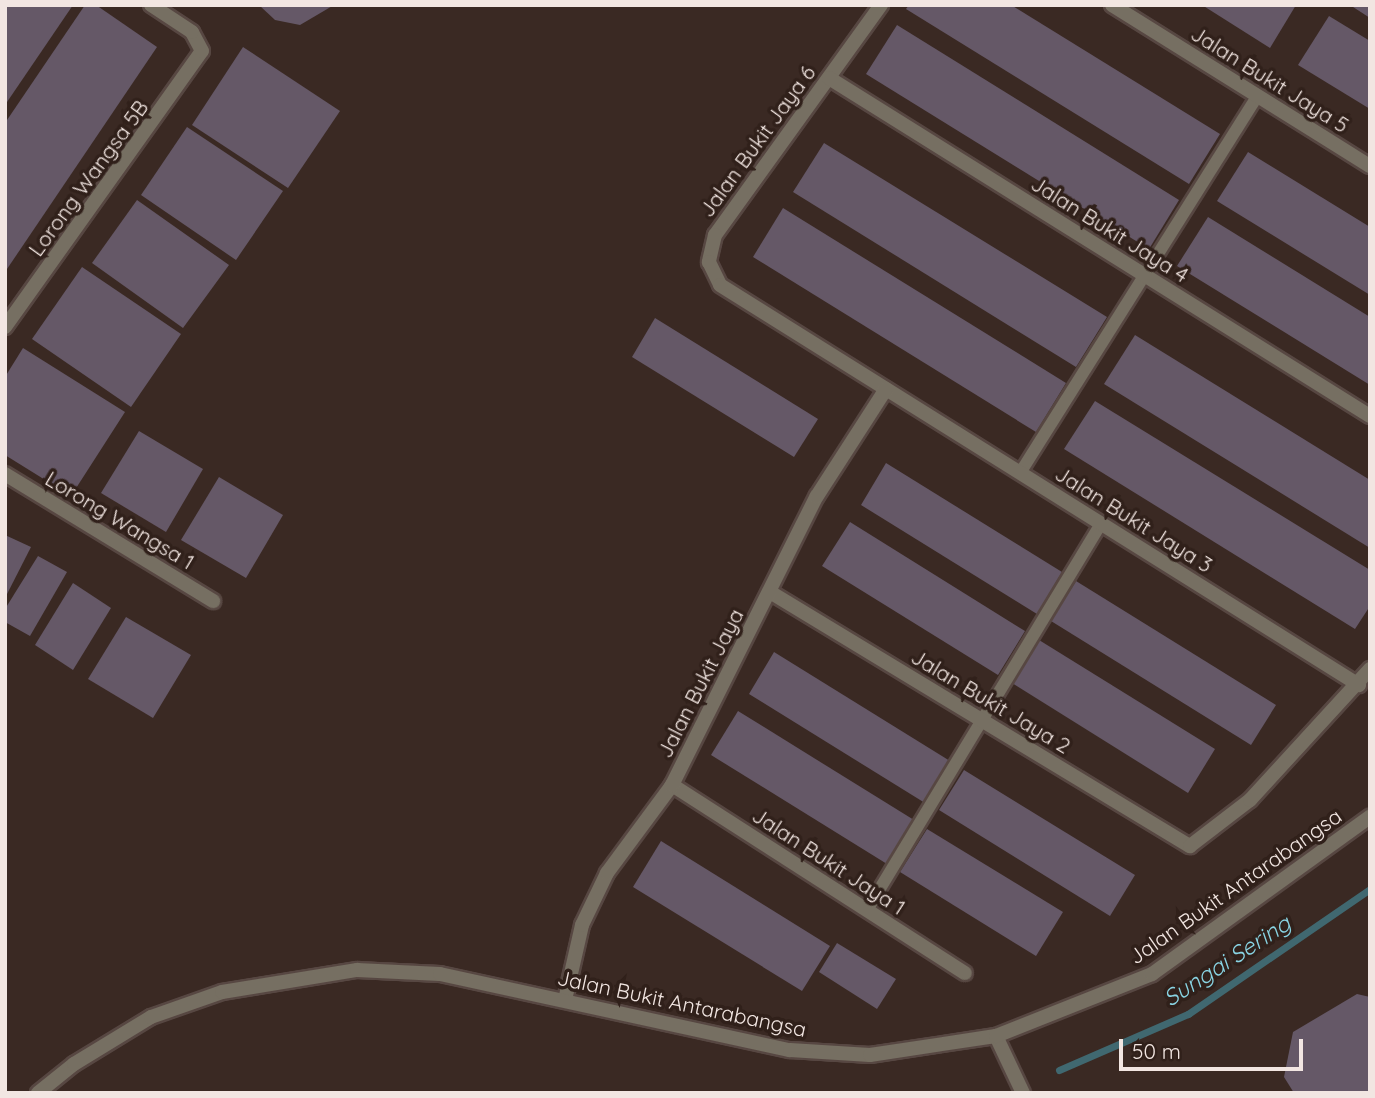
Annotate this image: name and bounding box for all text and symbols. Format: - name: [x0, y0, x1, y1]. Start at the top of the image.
- street label: Jalan Bukit Jaya 5: [1187, 20, 1353, 138]
- street label: Jalan Bukit Jaya 6: [694, 60, 820, 222]
- street label: Lorong Wangsa 5B: [23, 95, 153, 261]
- street label: Jalan Bukit Jaya 4: [1027, 170, 1193, 288]
- street label: Jalan Bukit Jaya 3: [1051, 460, 1217, 578]
- street label: Lorong Wangsa 1: [41, 466, 199, 574]
- street label: Jalan Bukit Jaya: [652, 604, 748, 762]
- street label: Jalan Bukit Jaya 2: [907, 644, 1075, 758]
- street label: Jalan Bukit Jaya 1: [748, 802, 910, 920]
- street label: Jalan Bukit Antarabangsa: [1124, 803, 1346, 969]
- water label: Sungai Sering: [1158, 910, 1296, 1012]
- street label: Jalan Bukit Antarabangsa: [555, 964, 809, 1042]
- scale bar: [1123, 1024, 1307, 1068]
- text: 50 m: [1132, 1038, 1181, 1064]

